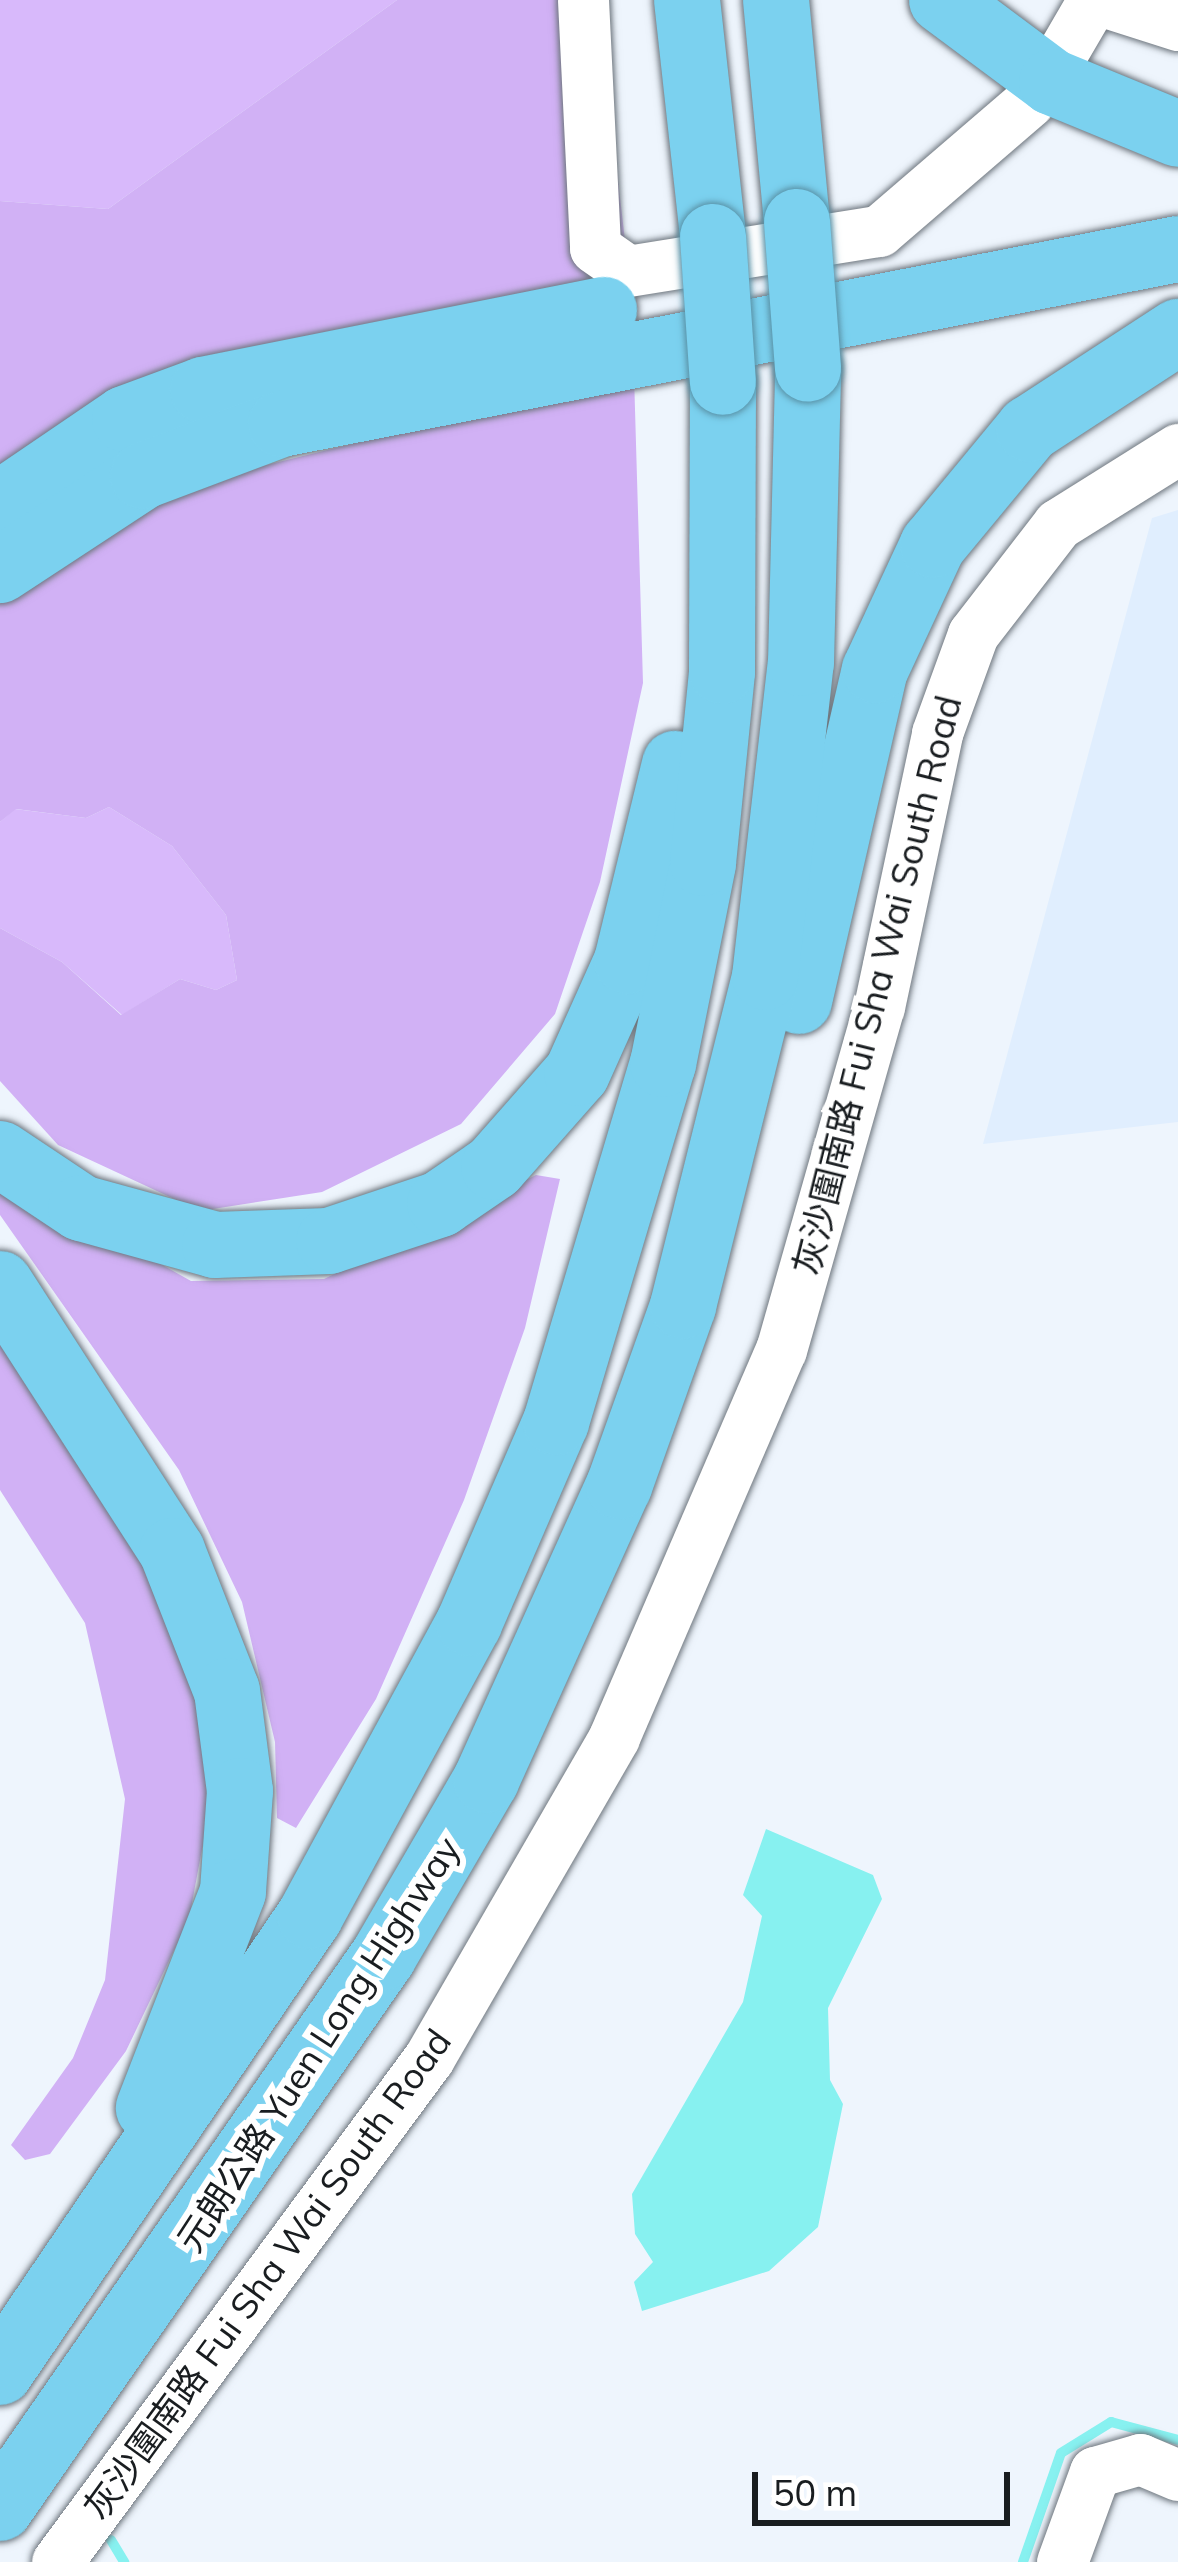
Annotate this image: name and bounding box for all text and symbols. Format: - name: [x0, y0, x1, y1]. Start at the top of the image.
- street label: 灰沙圍南路 Fui Sha Wai South Road: [784, 691, 970, 1279]
- street label: 元朗公路 Yuen Long Highway: [168, 1828, 468, 2260]
- street label: 灰沙圍南路 Fui Sha Wai South Road: [75, 2021, 459, 2527]
- scale bar: [758, 2448, 1016, 2522]
- text: 50 m: [773, 2470, 857, 2515]

